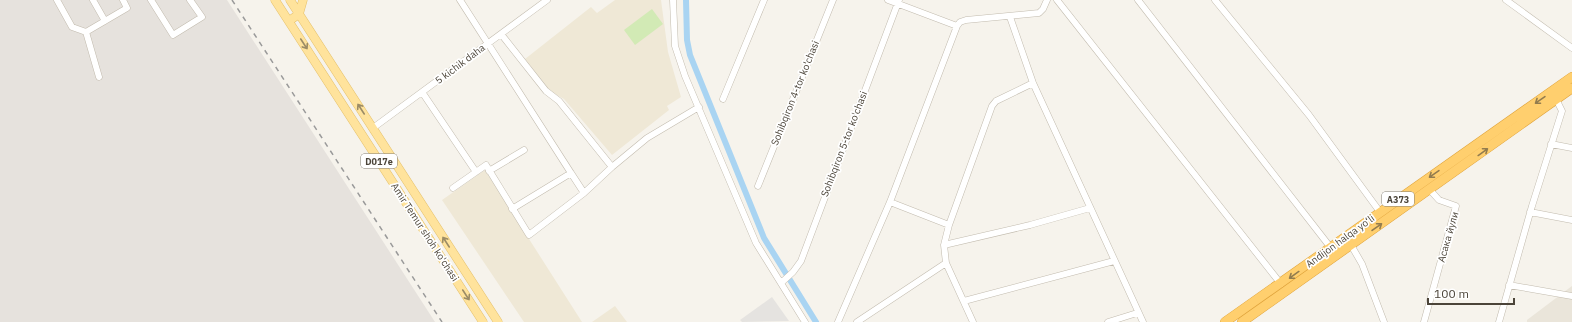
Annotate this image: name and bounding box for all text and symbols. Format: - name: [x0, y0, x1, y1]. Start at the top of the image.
- one-way arrow: [300, 39, 308, 50]
- street label: Sohibqiron 4-tor ko'chasi: [768, 39, 822, 147]
- street label: 5 kichik daha: [432, 41, 488, 87]
- street label: Sohibqiron 5-tor ko'chasi: [818, 89, 870, 199]
- one-way arrow: [1535, 96, 1546, 104]
- one-way arrow: [357, 104, 365, 115]
- one-way arrow: [1478, 148, 1489, 156]
- road number: D017e: [361, 154, 397, 168]
- one-way arrow: [1428, 170, 1439, 178]
- street label: Amir Temur shoh ko'chasi: [388, 180, 462, 284]
- road number: A373: [1382, 192, 1414, 206]
- street label: Асака йули: [1435, 210, 1461, 264]
- street label: Andijon halqa yo‘li: [1303, 212, 1377, 270]
- one-way arrow: [1372, 223, 1383, 231]
- one-way arrow: [442, 236, 450, 248]
- one-way arrow: [1289, 271, 1300, 279]
- scale bar: [1428, 280, 1514, 306]
- text: 100 m: [1434, 286, 1469, 301]
- one-way arrow: [462, 289, 470, 300]

